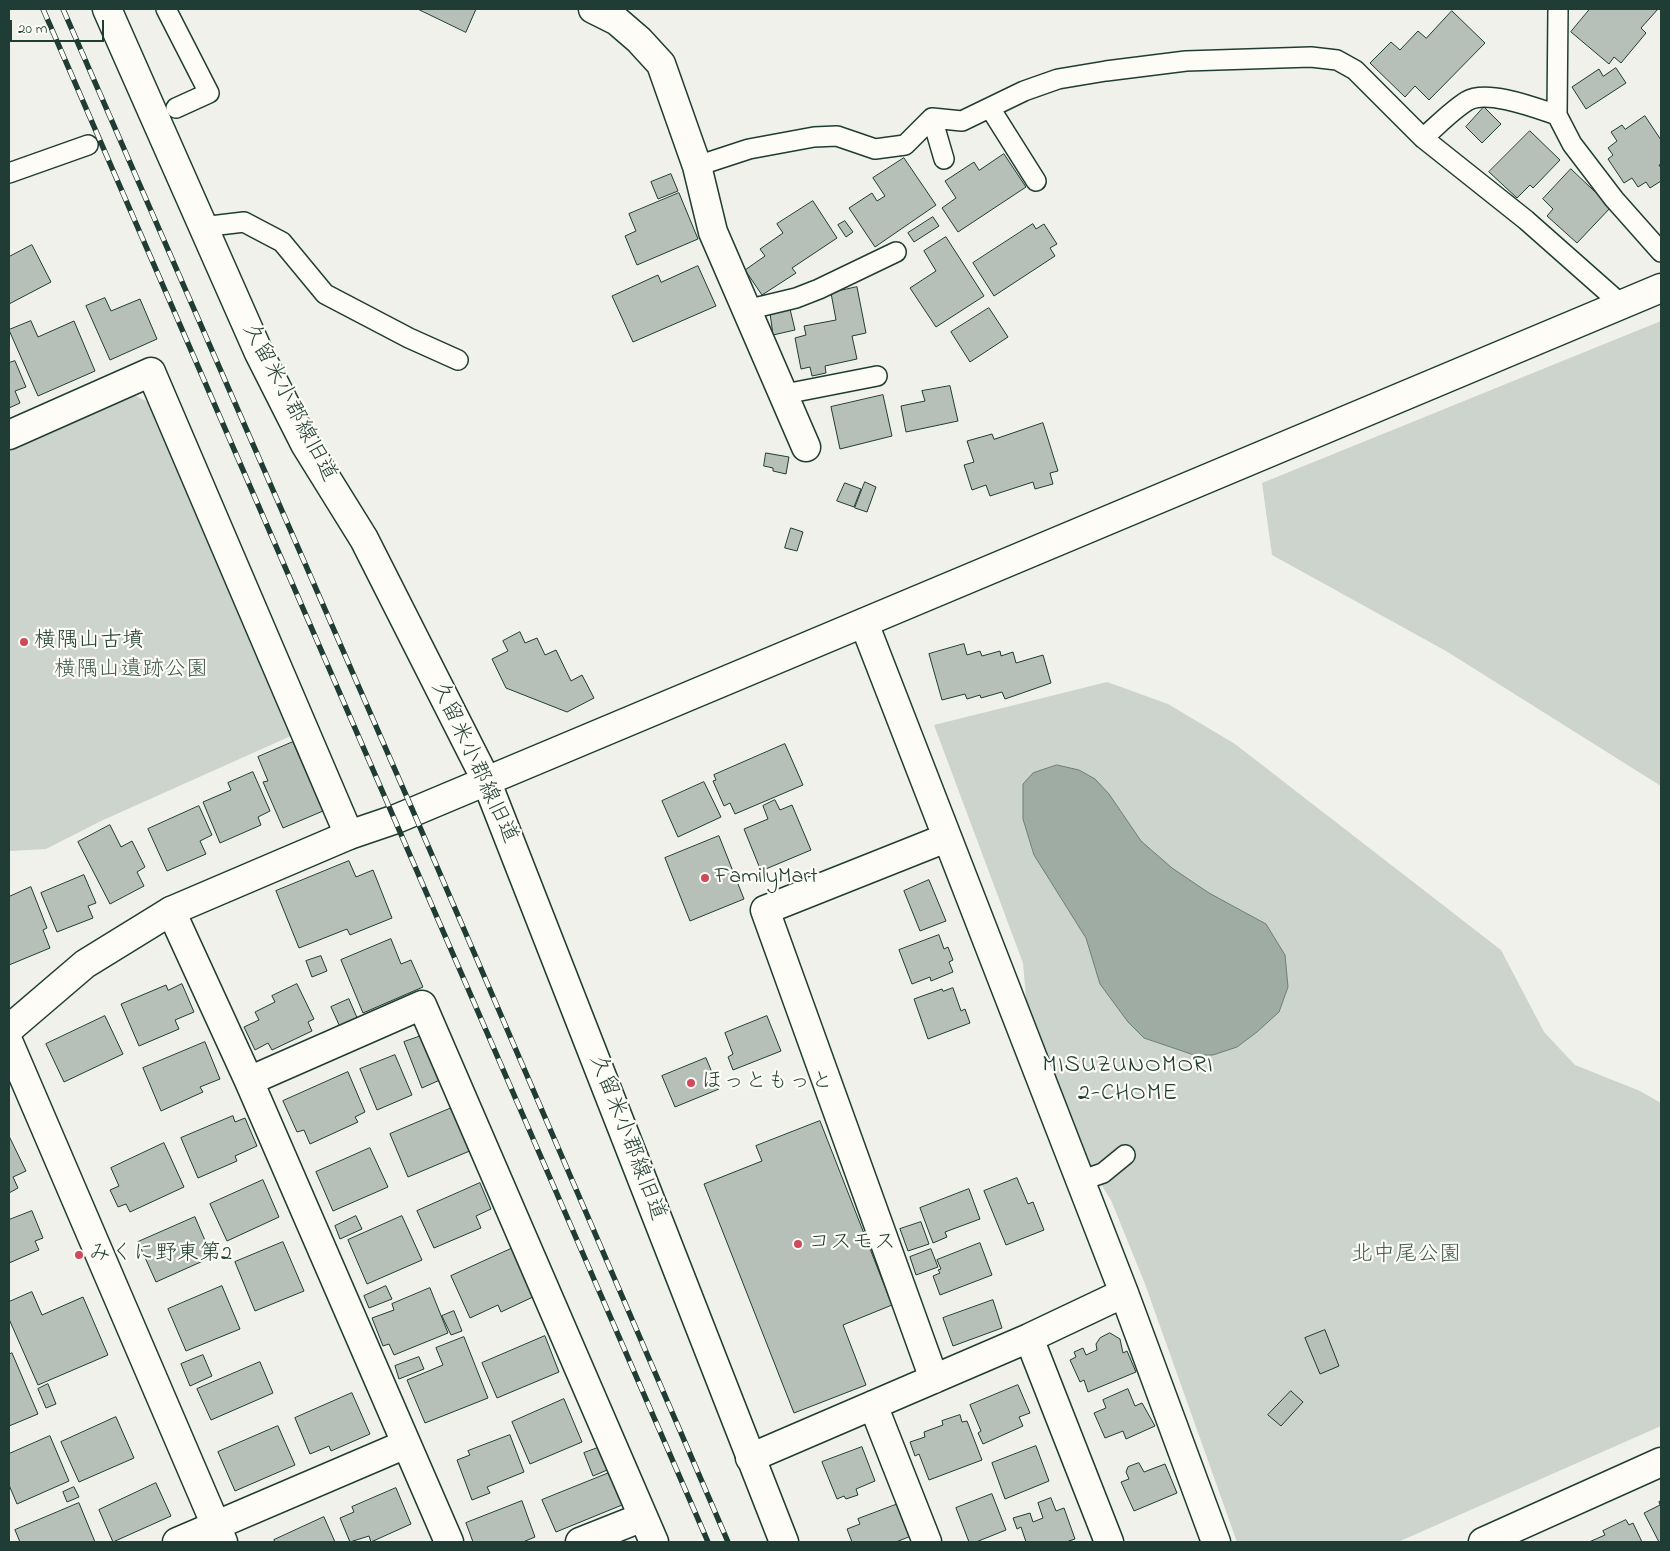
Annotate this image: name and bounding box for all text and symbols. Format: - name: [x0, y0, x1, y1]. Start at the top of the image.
- scale bar: [12, 10, 106, 42]
- text: 20 m: [18, 18, 47, 40]
- street label: 久留米小郡線旧道: [235, 319, 341, 487]
- place label: 横隅山古墳: [34, 629, 144, 655]
- marker: 横隅山古墳: [18, 636, 30, 648]
- park label: 横隅山遺跡公園: [54, 658, 208, 684]
- street label: 久留米小郡線旧道: [424, 678, 522, 848]
- place label: FamilyMart: [715, 865, 818, 891]
- marker: FamilyMart: [699, 872, 711, 884]
- street label: 久留米小郡線旧道: [582, 1051, 670, 1225]
- district label: MISUZUNOMORI 2-CHOME: [1041, 1053, 1215, 1109]
- place label: ほっともっと: [701, 1070, 833, 1096]
- marker: ほっともっと: [685, 1077, 697, 1089]
- place label: コスモス: [808, 1231, 896, 1257]
- marker: コスモス: [792, 1238, 804, 1250]
- place label: みくに野東第2: [89, 1242, 232, 1268]
- park label: 北中尾公園: [1351, 1243, 1461, 1269]
- marker: みくに野東第2: [73, 1249, 85, 1261]

